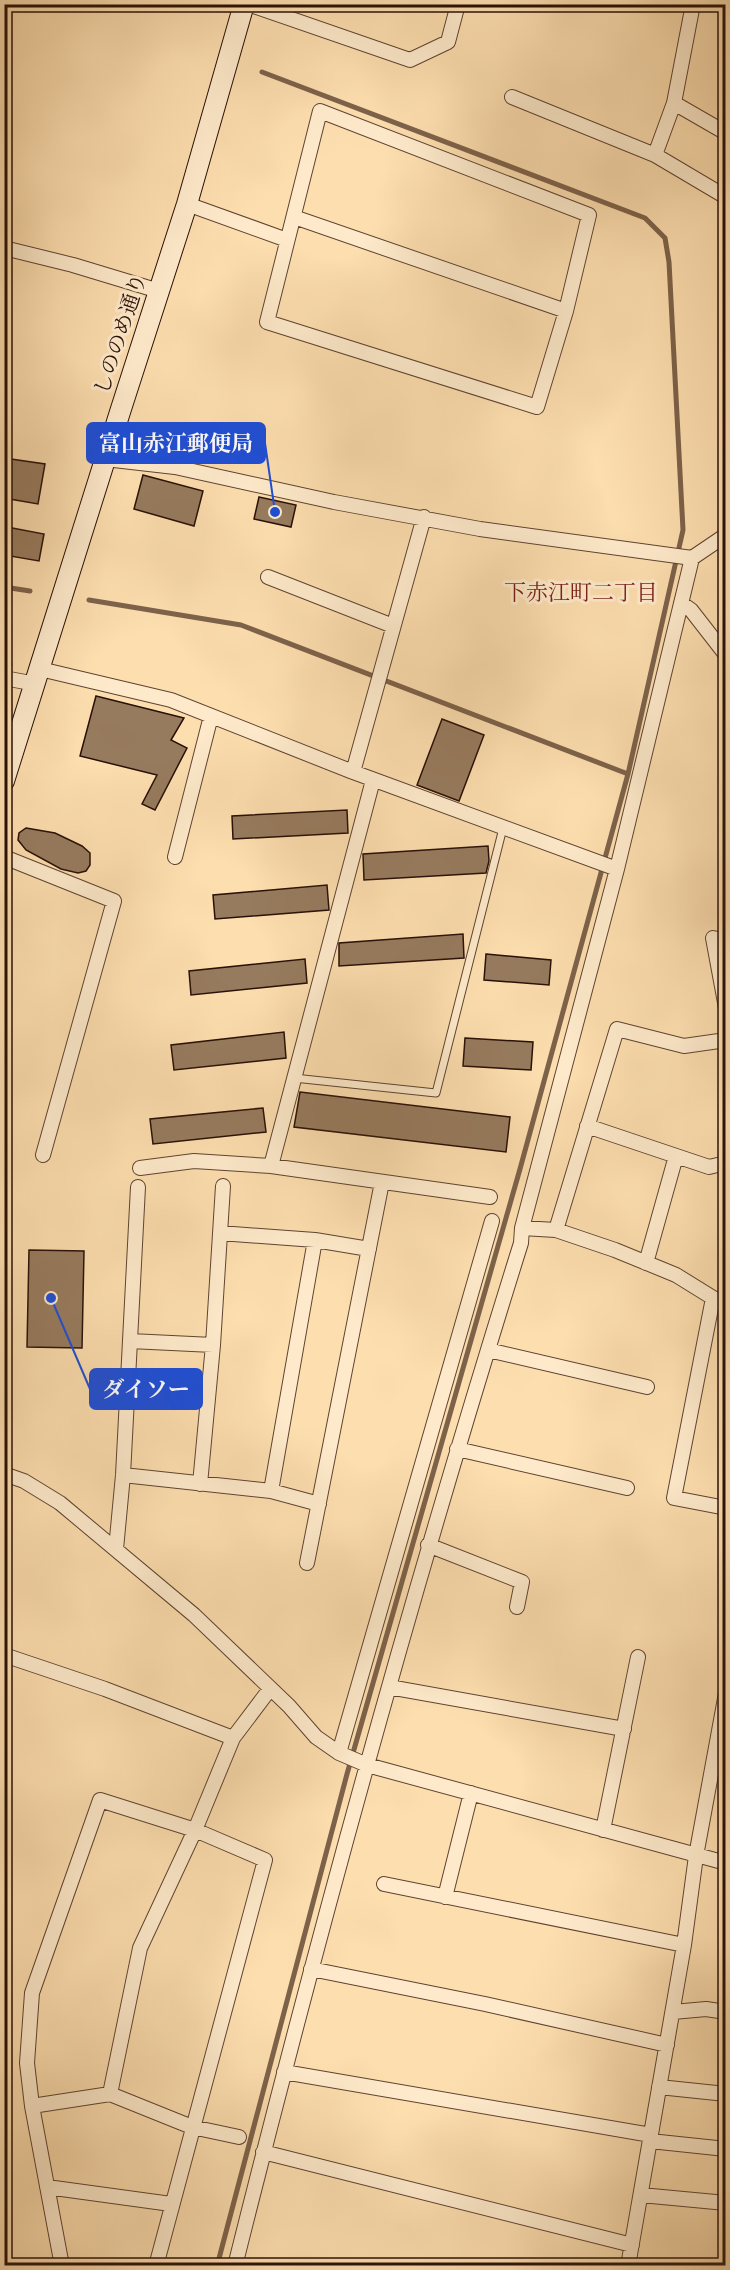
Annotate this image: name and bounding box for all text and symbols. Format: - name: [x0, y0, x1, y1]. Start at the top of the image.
- street label: しののめ通り: [89, 270, 153, 398]
- callout: 富山赤江郵便局: [87, 423, 265, 463]
- text: 富山赤江郵便局: [99, 431, 253, 458]
- district label: 下赤江町二丁目: [504, 580, 658, 607]
- callout: ダイソー: [90, 1369, 202, 1409]
- text: ダイソー: [102, 1377, 190, 1404]

